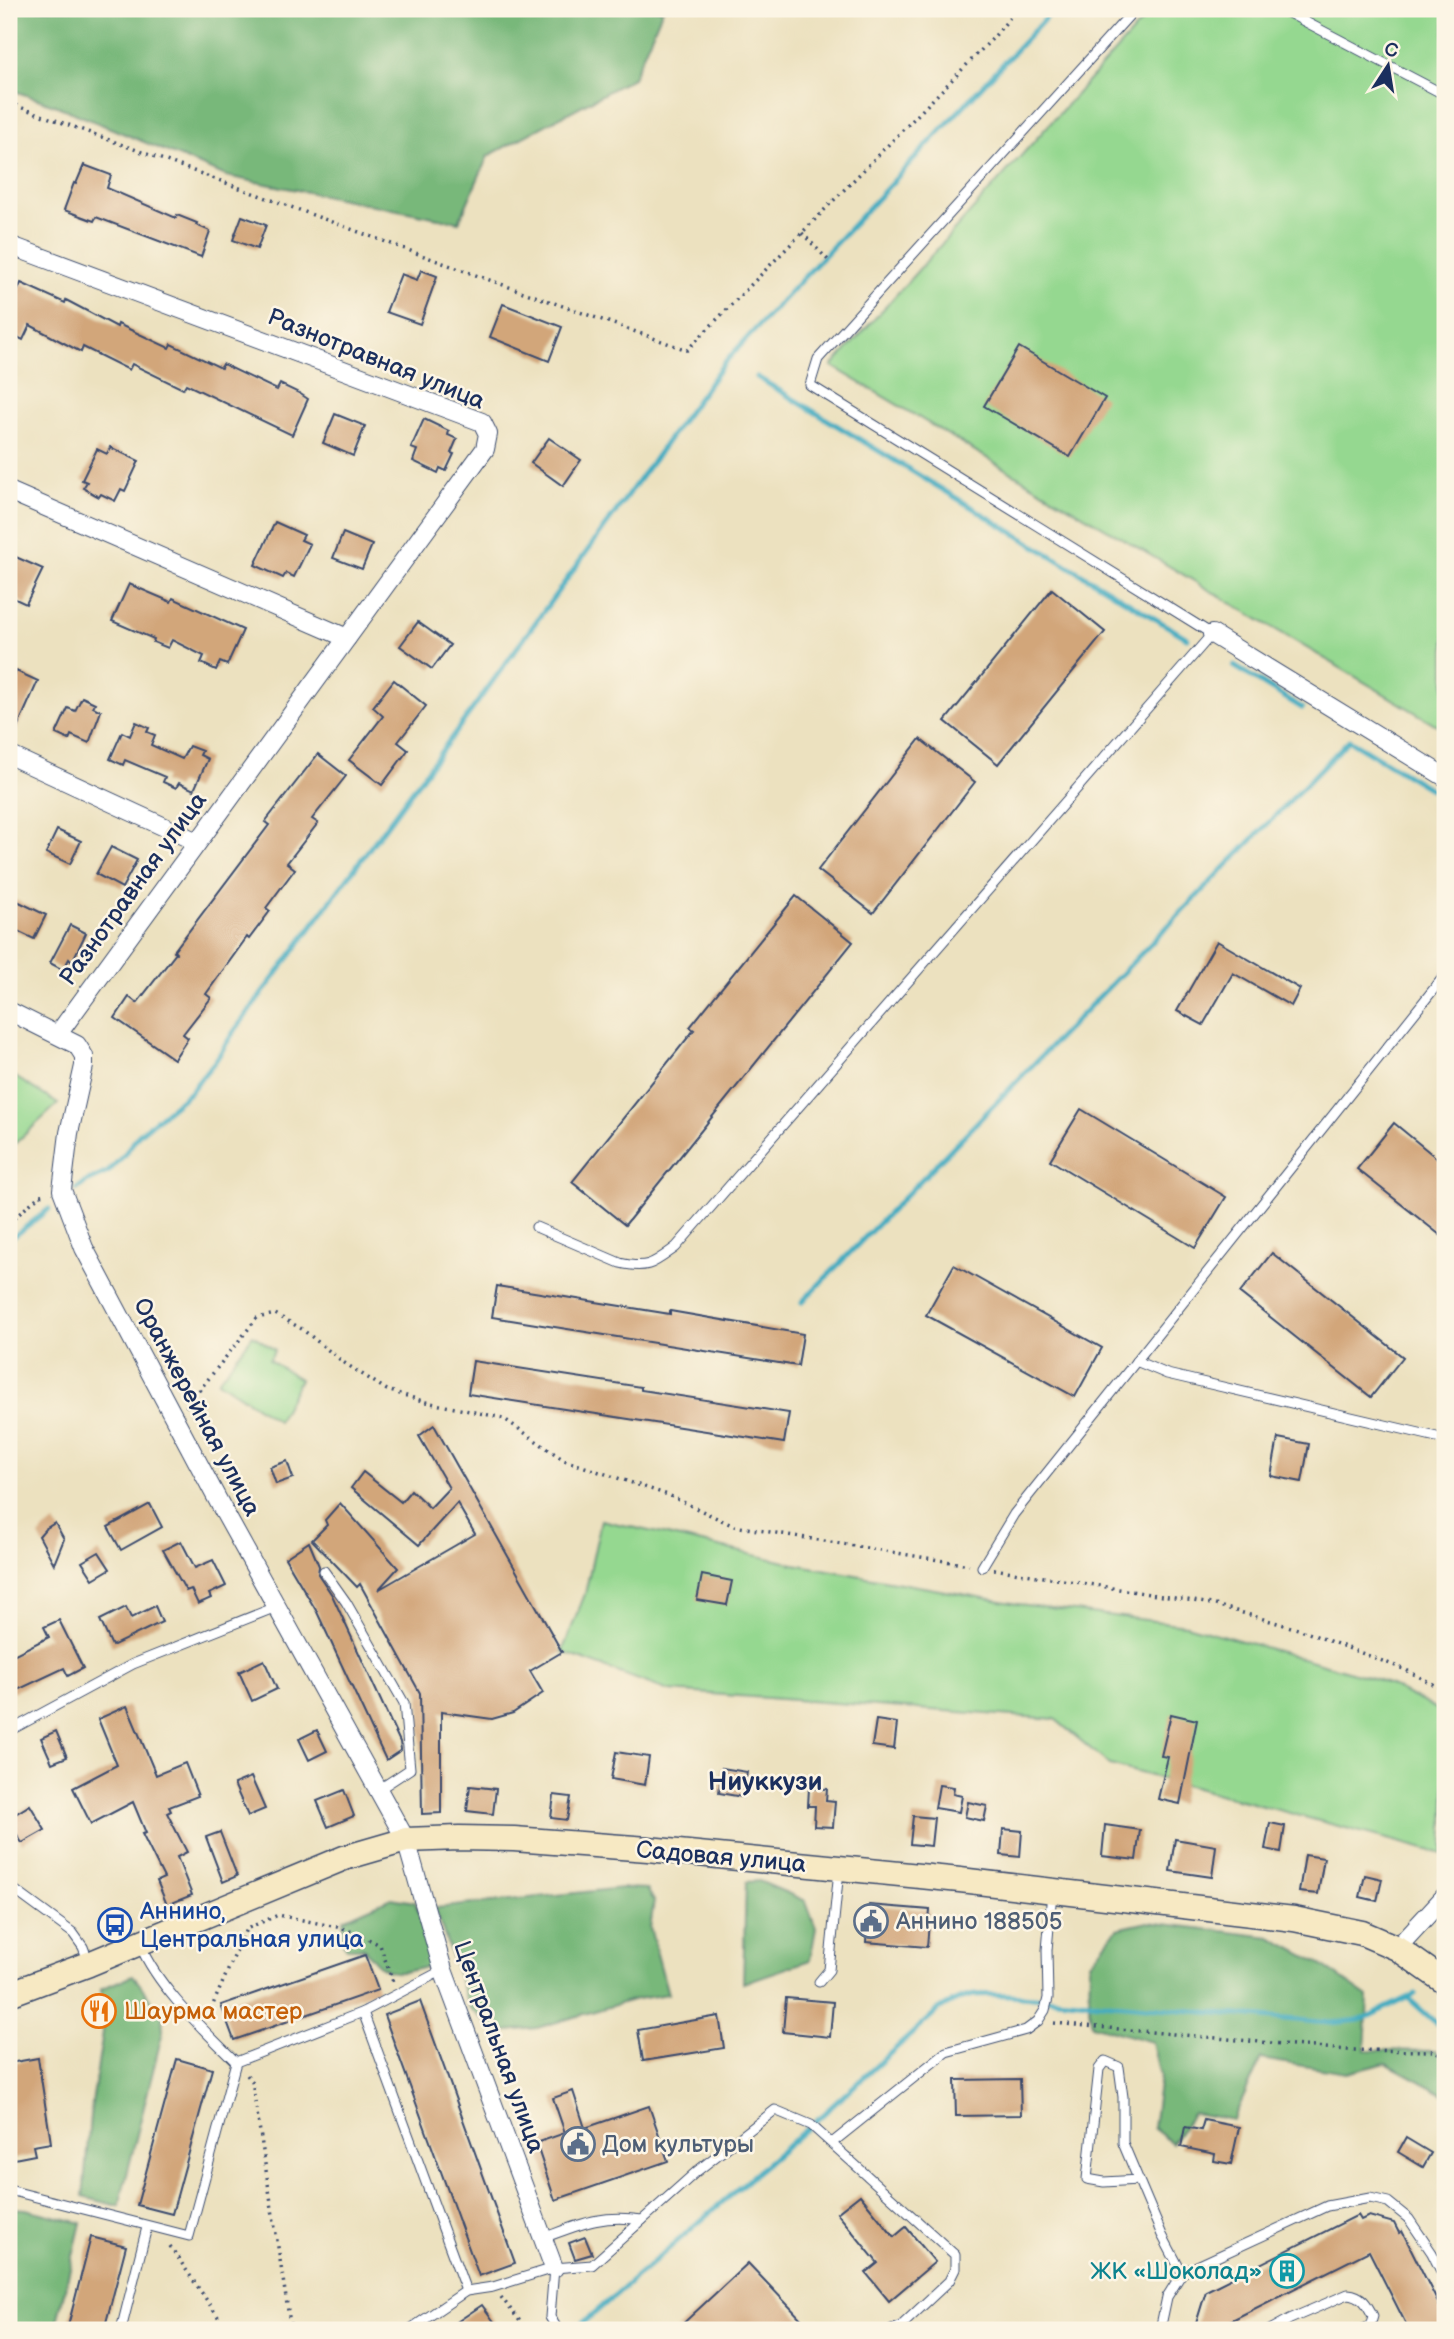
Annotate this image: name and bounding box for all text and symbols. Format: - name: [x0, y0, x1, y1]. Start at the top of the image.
- north arrow: [1352, 32, 1422, 102]
- text: С: [1382, 38, 1400, 63]
- street label: Разнотравная улица: [263, 302, 489, 416]
- street label: Разнотравная улица: [53, 787, 213, 991]
- street label: Оранжерейная улица: [127, 1293, 267, 1521]
- district label: Ниуккузи: [708, 1767, 822, 1798]
- street label: Садовая улица: [635, 1835, 807, 1879]
- place label: Аннино, Центральная улица: [139, 1897, 364, 1954]
- public building icon: Аннино 188505: [852, 1902, 890, 1940]
- bus stop icon: Аннино, Центральная улица: [96, 1906, 134, 1944]
- place label: Аннино 188505: [895, 1907, 1063, 1936]
- street label: Центральная улица: [447, 1937, 551, 2157]
- restaurant icon: Шаурма мастер: [80, 1992, 118, 2030]
- place label: Шаурма мастер: [124, 1997, 303, 2026]
- public building icon: Дом культуры: [559, 2125, 597, 2163]
- place label: Дом культуры: [602, 2130, 754, 2159]
- building icon: ЖК «Шоколад»: [1268, 2252, 1306, 2290]
- place label: ЖК «Шоколад»: [1090, 2257, 1262, 2286]

